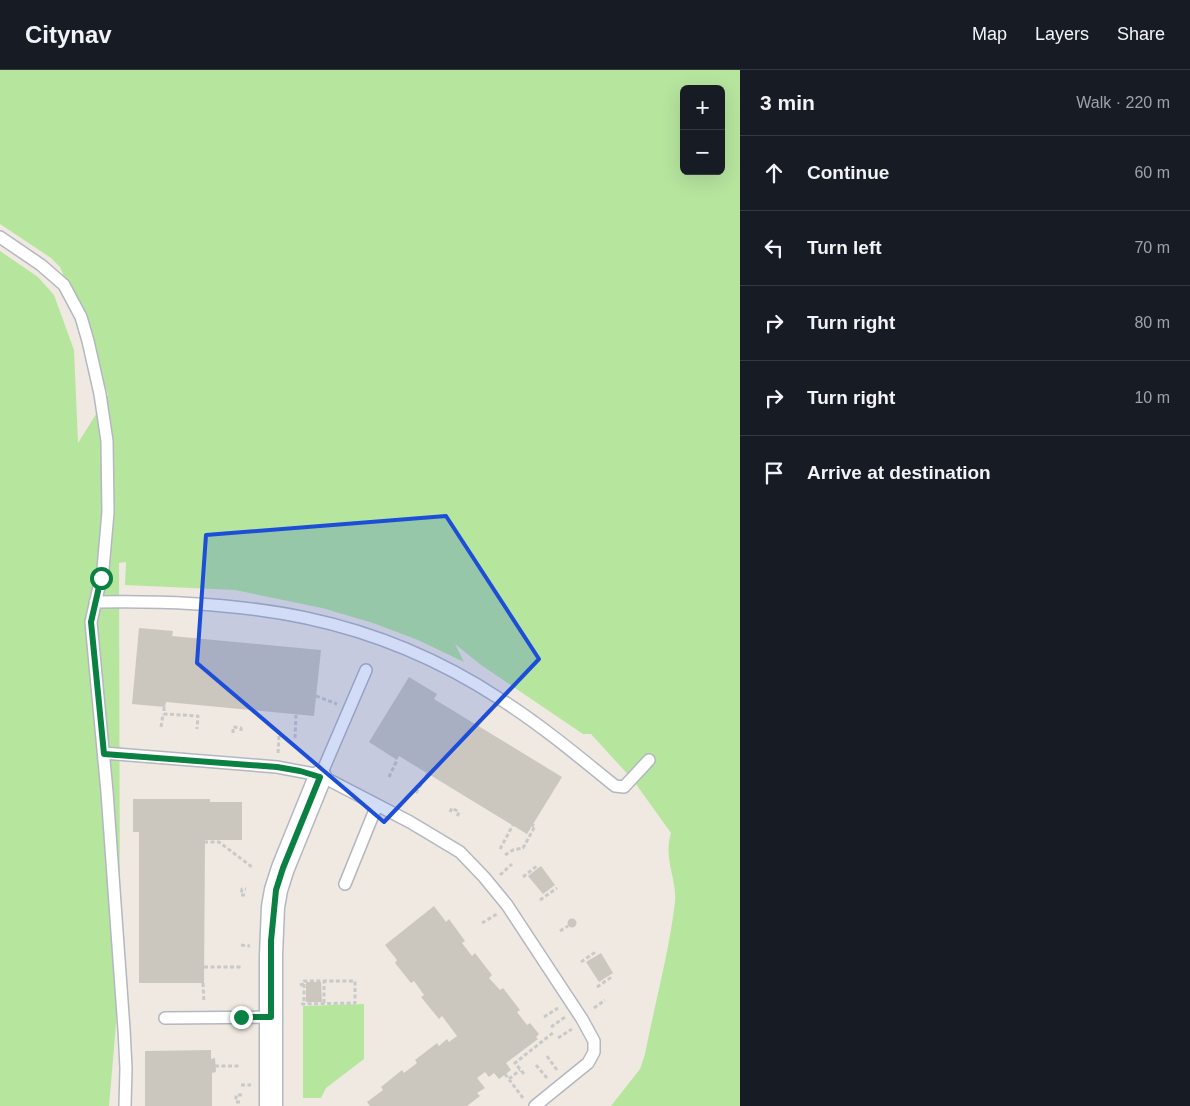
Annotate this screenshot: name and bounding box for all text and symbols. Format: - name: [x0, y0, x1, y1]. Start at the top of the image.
- text: Citynav: [25, 21, 112, 48]
- text: Map: [972, 24, 1007, 44]
- text: Layers: [1035, 24, 1089, 44]
- text: Share: [1117, 24, 1165, 44]
- map controls: [680, 85, 725, 175]
- button: +: [680, 85, 725, 130]
- text: 3 min: [760, 91, 815, 114]
- text: Walk · 220 m: [1076, 94, 1170, 111]
- button: −: [680, 130, 725, 175]
- icon: ahead: [760, 159, 788, 187]
- text: Continue: [807, 162, 889, 183]
- text: 60 m: [1134, 164, 1170, 181]
- icon: left: [760, 234, 788, 262]
- text: Turn left: [807, 237, 882, 258]
- text: 70 m: [1134, 239, 1170, 256]
- icon: right: [760, 309, 788, 337]
- text: Turn right: [807, 312, 895, 333]
- text: 80 m: [1134, 314, 1170, 331]
- icon: right: [760, 384, 788, 412]
- text: Turn right: [807, 387, 895, 408]
- text: 10 m: [1134, 389, 1170, 406]
- icon: arrive: [760, 459, 788, 487]
- text: Arrive at destination: [807, 462, 991, 483]
- route start: [90, 567, 113, 590]
- route end: [230, 1006, 253, 1029]

